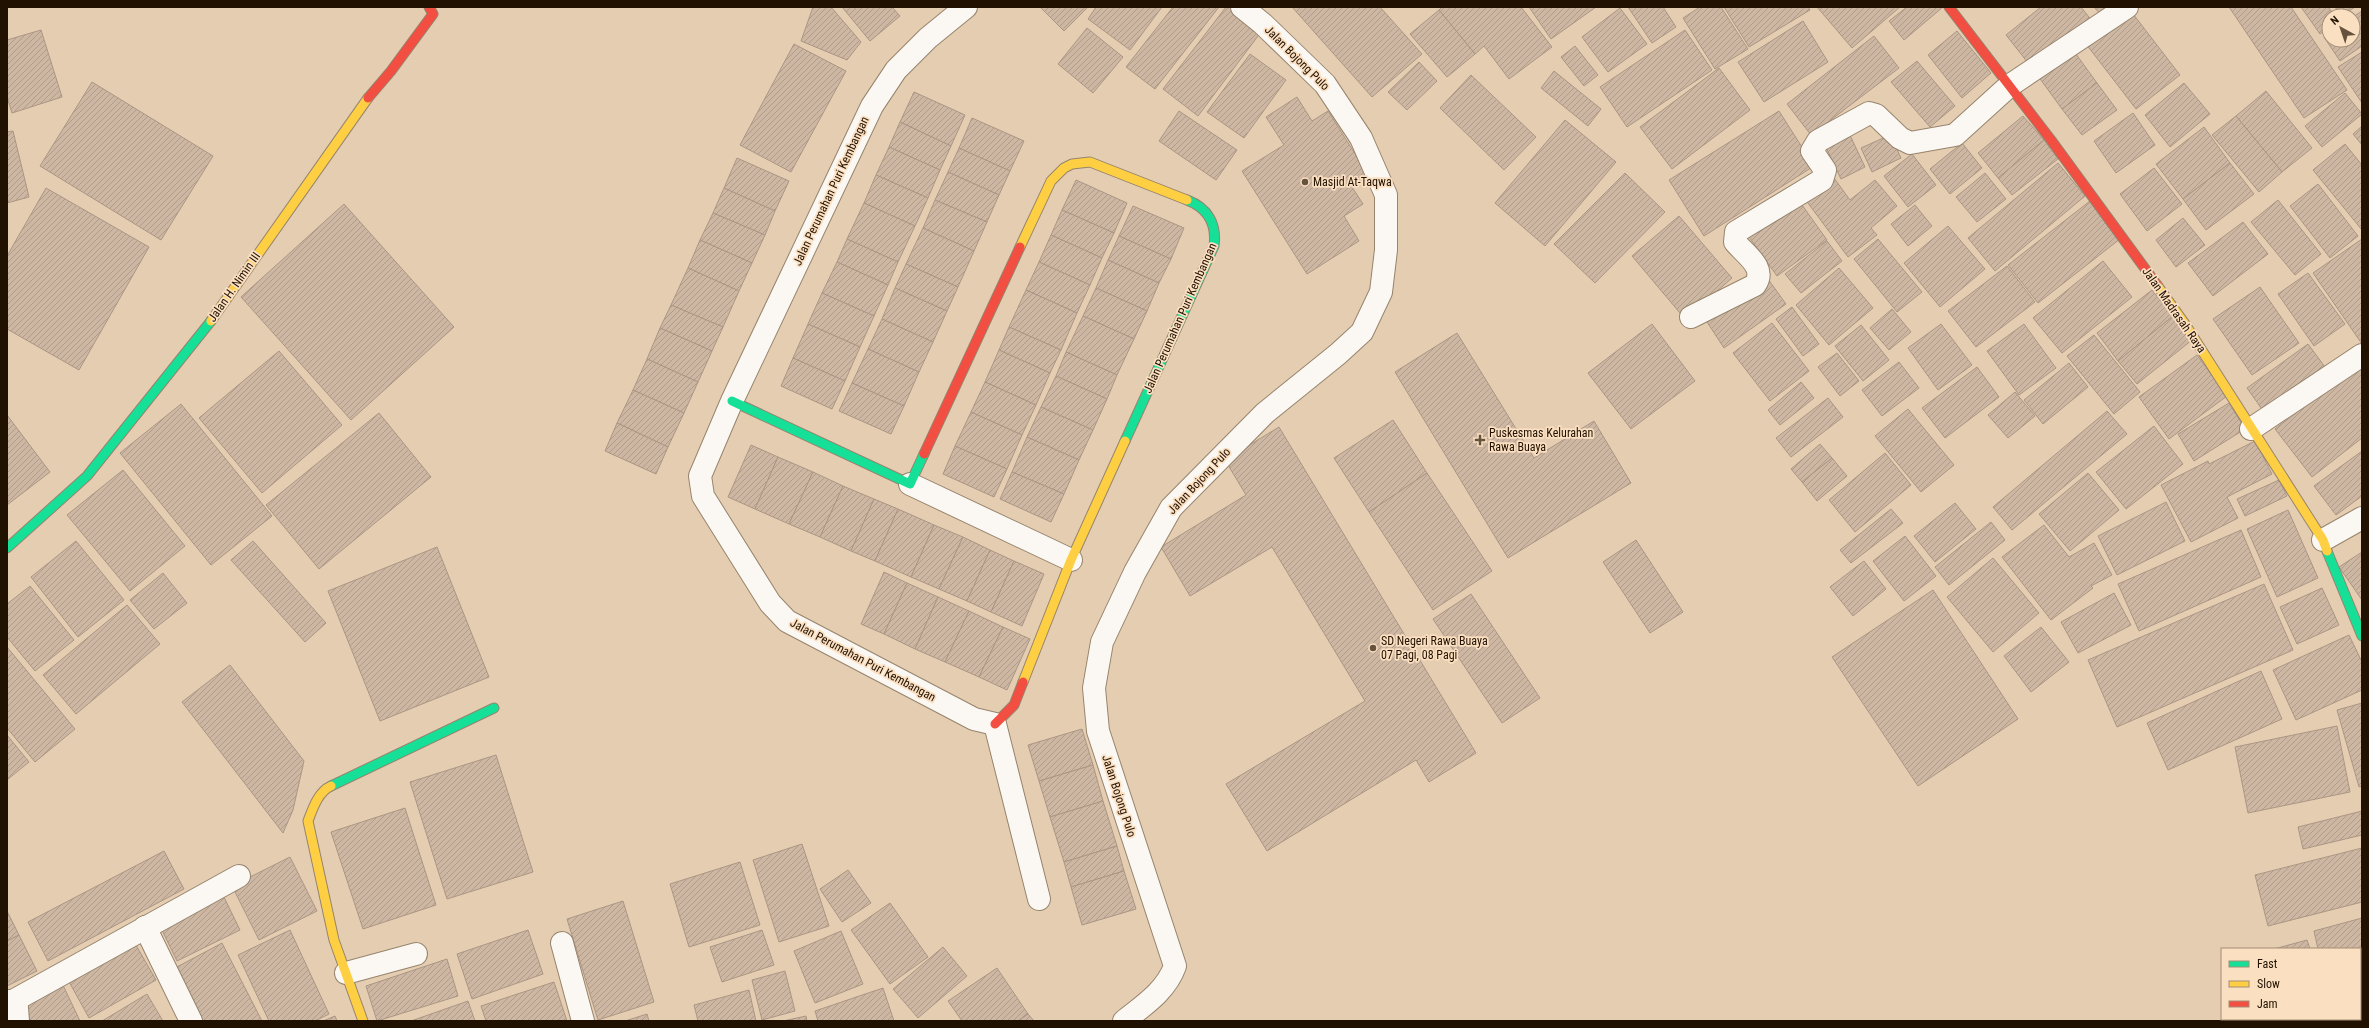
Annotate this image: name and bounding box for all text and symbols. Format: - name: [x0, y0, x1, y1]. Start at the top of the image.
- north arrow: [2321, 8, 2361, 48]
- text: N: [2328, 13, 2342, 28]
- street label: Jalan Bojong Pulo: [1262, 23, 1332, 93]
- street label: Jalan Perumahan Puri Kembangan: [790, 114, 872, 268]
- place label: Masjid At-Taqwa: [1313, 175, 1392, 189]
- marker: Masjid At-Taqwa: [1300, 177, 1310, 187]
- street label: Jalan Perumahan Puri Kembangan: [1140, 241, 1220, 395]
- street label: Jalan H. Nimin III: [205, 250, 263, 324]
- street label: Jalan Madrasah Raya: [2139, 265, 2209, 356]
- place label: Puskesmas Kelurahan Rawa Buaya: [1489, 426, 1594, 454]
- marker: Puskesmas Kelurahan Rawa Buaya: [1474, 434, 1486, 446]
- street label: Jalan Bojong Pulo: [1165, 445, 1233, 517]
- street label: Jalan Perumahan Puri Kembangan: [788, 616, 938, 704]
- place label: SD Negeri Rawa Buaya 07 Pagi, 08 Pagi: [1381, 634, 1488, 662]
- marker: SD Negeri Rawa Buaya 07 Pagi, 08 Pagi: [1368, 643, 1378, 653]
- street label: Jalan Bojong Pulo: [1099, 753, 1139, 839]
- legend: [2221, 948, 2361, 1020]
- text: Fast: [2257, 957, 2278, 971]
- text: Slow: [2257, 977, 2280, 991]
- text: Jam: [2257, 997, 2278, 1011]

